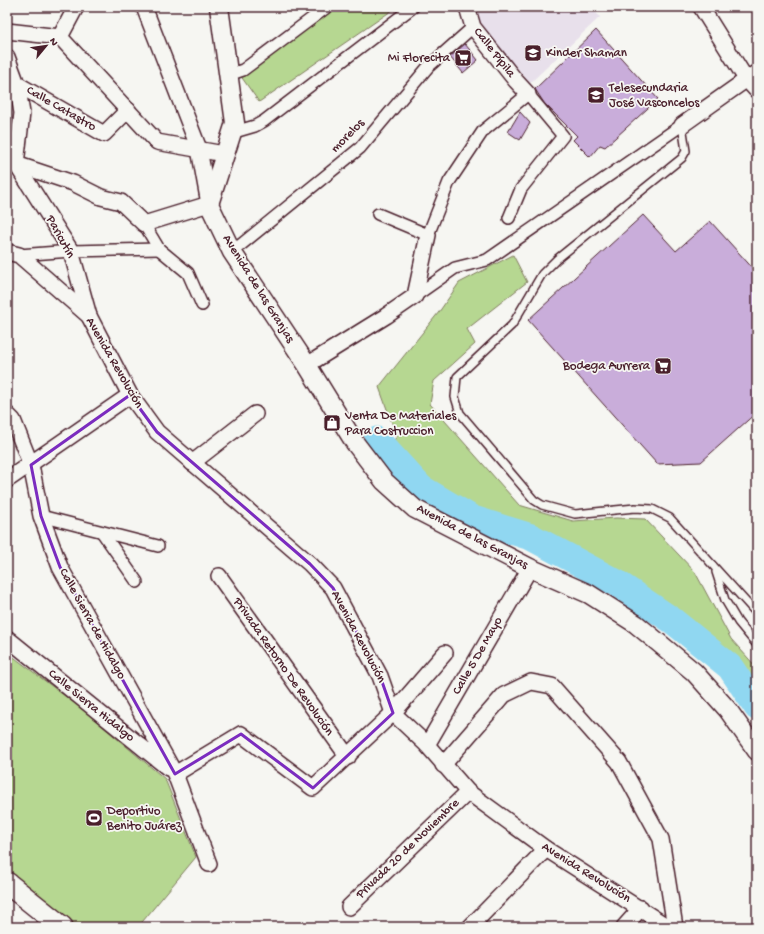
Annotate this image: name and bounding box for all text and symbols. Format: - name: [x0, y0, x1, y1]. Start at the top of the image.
- street label: Calle Pípila: [470, 25, 519, 82]
- north arrow: [26, 26, 66, 66]
- text: N: [46, 36, 60, 48]
- school or university icon: Kinder Shaman: [523, 43, 543, 63]
- place label: Kinder Shaman: [546, 46, 628, 61]
- supermarket icon: Mi Florecita: [453, 48, 473, 68]
- place label: Mi Florecita: [388, 51, 451, 66]
- place label: Telesecundaria José Vasconcelos: [608, 81, 701, 111]
- street label: Calle Catastro: [23, 83, 99, 135]
- school or university icon: Telesecundaria José Vasconcelos: [586, 85, 606, 105]
- street label: morelos: [328, 115, 369, 156]
- street label: Paricutín: [42, 212, 78, 262]
- street label: Avenida de las Granjas: [219, 232, 298, 347]
- street label: Avenida Revolución: [82, 315, 146, 412]
- supermarket icon: Bodega Aurrera: [653, 356, 673, 376]
- place label: Bodega Aurrera: [562, 359, 651, 374]
- place label: Venta De Materiales Para Costruccion: [344, 409, 457, 439]
- shop icon: Venta De Materiales Para Costruccion: [322, 413, 342, 433]
- street label: Avenida de las Granjas: [414, 501, 531, 573]
- street label: Calle Sierra de Hidalgo: [55, 566, 129, 682]
- street label: Avenida Revolución: [327, 588, 389, 686]
- street label: Privada Retorno De Revolución: [229, 594, 337, 740]
- street label: Calle 5 De Mayo: [450, 614, 506, 698]
- street label: Calle Sierra Hidalgo: [45, 667, 137, 746]
- street label: Privada 20 de Noviembre: [353, 796, 463, 903]
- place label: Deportivo Benito Juárez: [106, 804, 183, 834]
- sports icon: Deportivo Benito Juárez: [84, 808, 104, 828]
- street label: Avenida Revolución: [539, 840, 634, 907]

